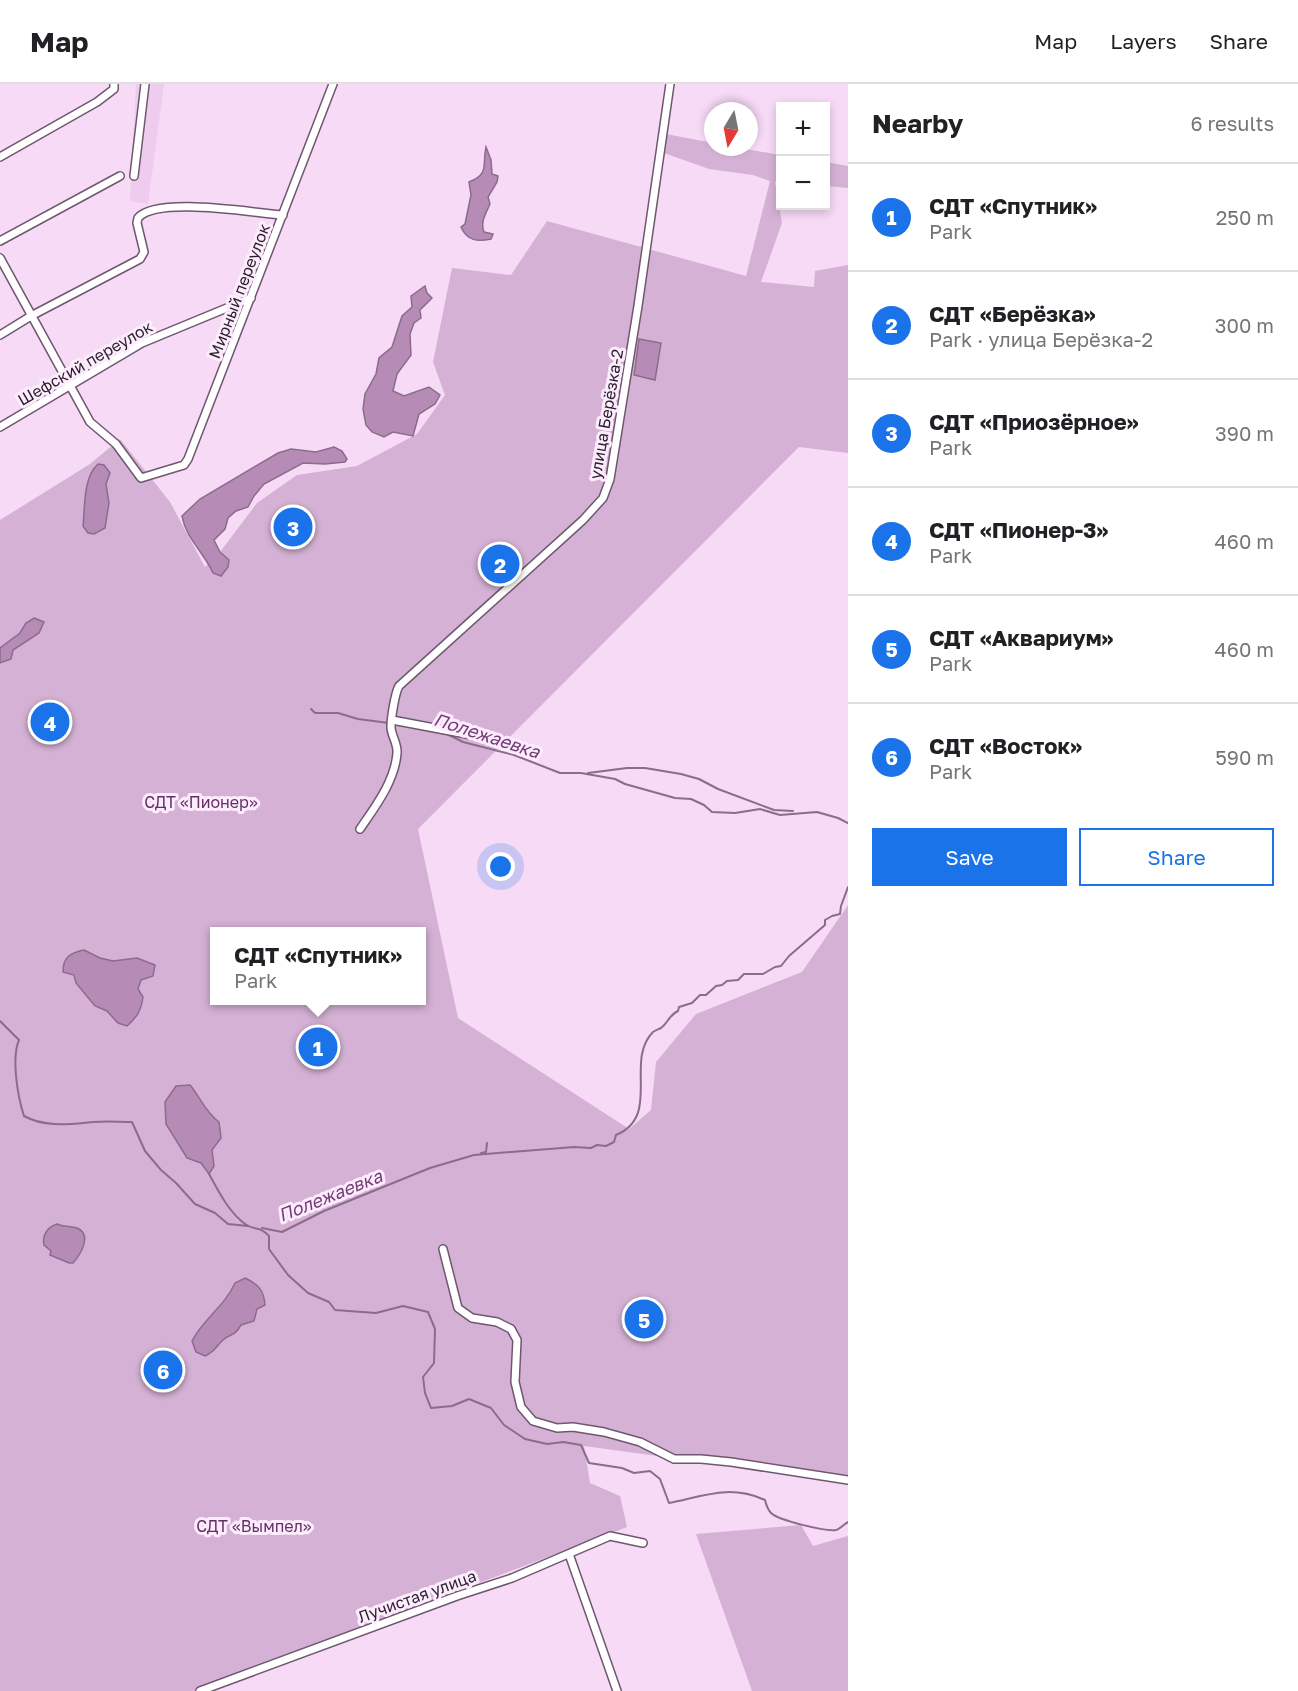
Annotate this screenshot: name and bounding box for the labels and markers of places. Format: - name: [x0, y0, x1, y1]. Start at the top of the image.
- pin: 3: [274, 504, 312, 550]
- pin: 2: [480, 542, 520, 586]
- pin: 4: [31, 700, 70, 744]
- pin: 1: [298, 1024, 338, 1070]
- pin: 5: [624, 1296, 664, 1342]
- pin: 6: [144, 1348, 182, 1392]

